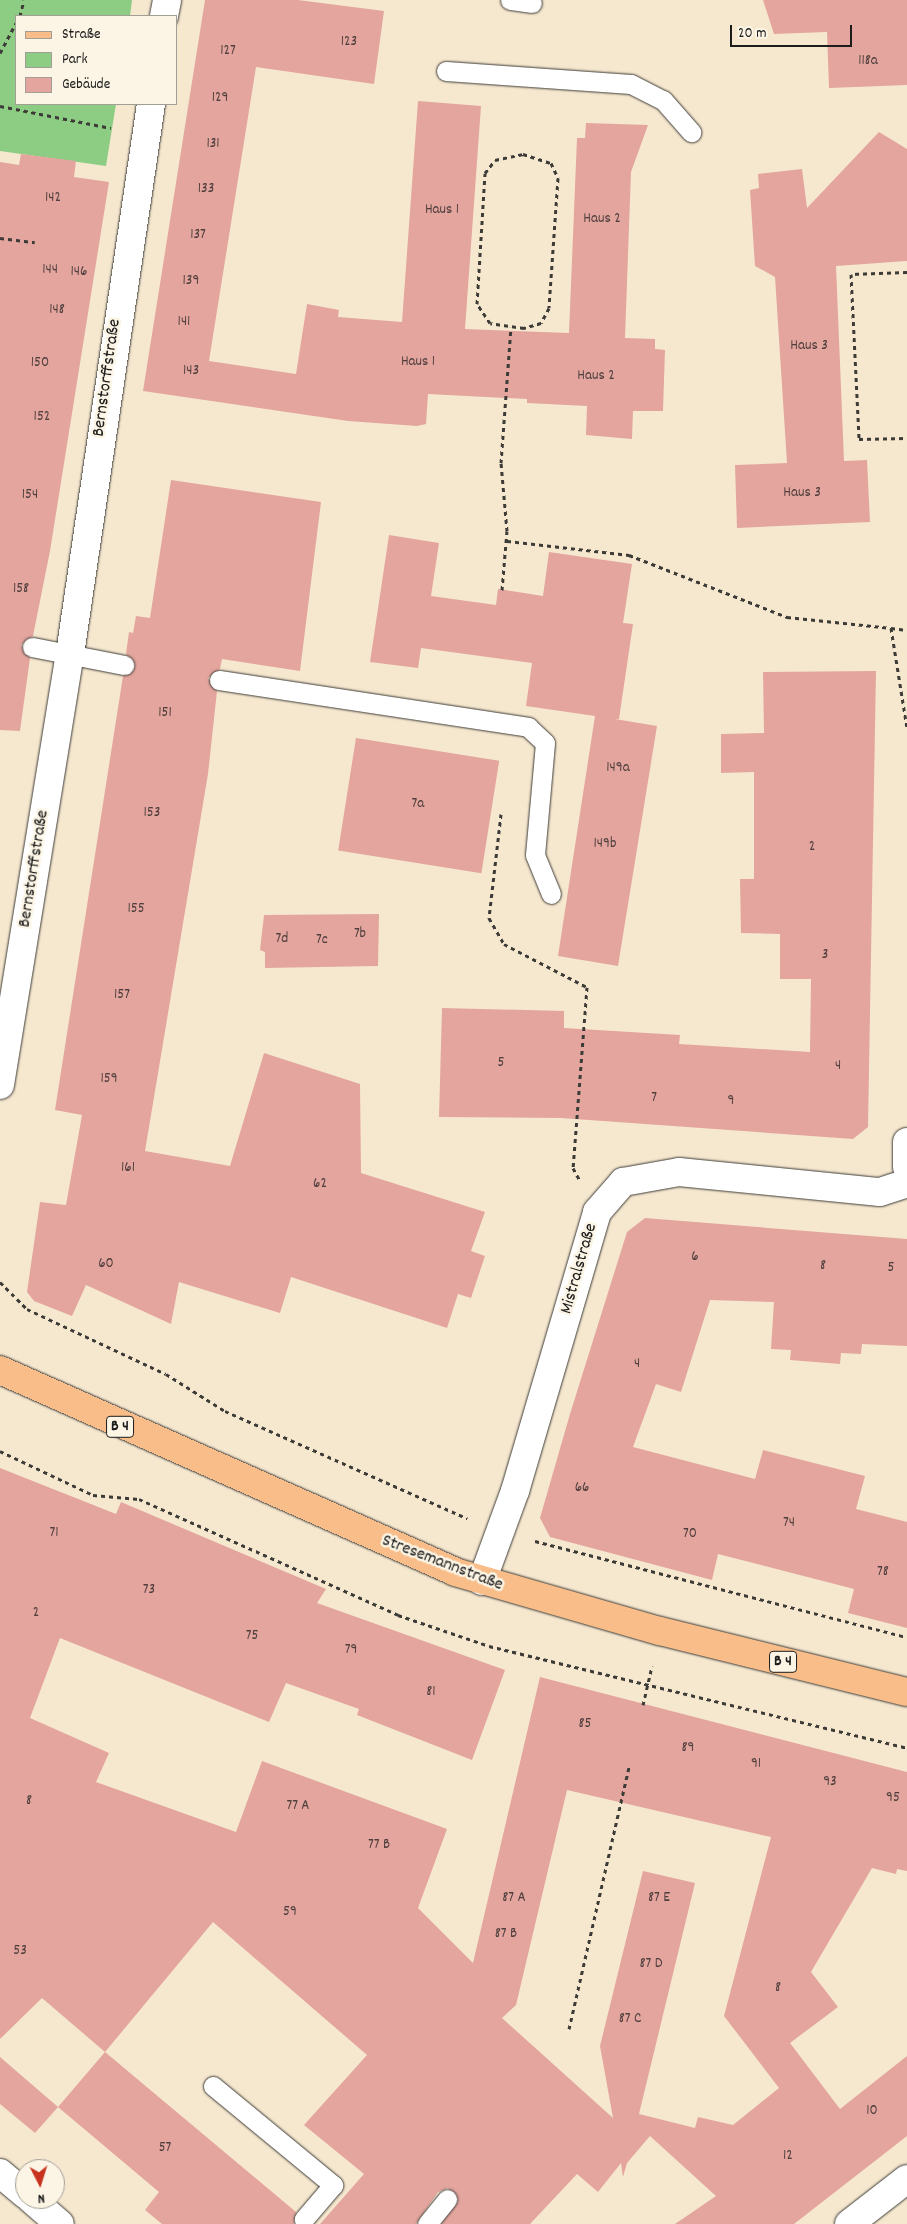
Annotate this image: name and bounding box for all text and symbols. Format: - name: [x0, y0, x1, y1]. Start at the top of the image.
- legend: [15, 15, 178, 105]
- scale bar: [732, 15, 854, 47]
- text: 20 m: [738, 23, 766, 45]
- text: Straße: [62, 24, 100, 46]
- house number: 123: [341, 34, 357, 52]
- house number: 127: [220, 43, 236, 61]
- text: Park: [62, 49, 88, 71]
- house number: 118a: [858, 53, 878, 71]
- text: Gebäude: [62, 74, 110, 96]
- house number: 129: [212, 90, 228, 108]
- house number: 131: [206, 136, 220, 154]
- house number: 133: [198, 181, 214, 199]
- house number: 142: [45, 190, 61, 208]
- house number: Haus 1: [425, 202, 459, 220]
- house number: Haus 2: [583, 211, 621, 229]
- house number: 137: [190, 227, 206, 245]
- house number: 144: [42, 262, 58, 280]
- house number: 146: [71, 264, 87, 282]
- house number: 139: [183, 273, 199, 291]
- house number: 148: [49, 302, 65, 320]
- house number: 141: [178, 314, 190, 332]
- street label: Bernstorffstraße: [89, 318, 127, 438]
- house number: Haus 3: [790, 338, 828, 356]
- house number: Haus 1: [401, 354, 435, 372]
- house number: 150: [31, 355, 49, 373]
- house number: 143: [183, 363, 199, 381]
- house number: Haus 2: [577, 368, 615, 386]
- house number: 152: [34, 409, 50, 427]
- house number: Haus 3: [783, 485, 821, 503]
- house number: 154: [22, 487, 38, 505]
- house number: 158: [13, 581, 29, 599]
- house number: 151: [158, 705, 172, 723]
- house number: 149a: [606, 760, 630, 778]
- house number: 7a: [412, 796, 424, 814]
- house number: 153: [144, 805, 160, 823]
- street label: Bernstorffstraße: [15, 809, 55, 929]
- house number: 149b: [594, 836, 616, 854]
- house number: 2: [809, 839, 815, 857]
- house number: 155: [127, 901, 145, 919]
- house number: 7b: [354, 926, 366, 944]
- house number: 7d: [276, 931, 288, 949]
- house number: 7c: [316, 932, 328, 950]
- house number: 3: [822, 947, 828, 965]
- house number: 157: [114, 987, 130, 1005]
- house number: 5: [498, 1055, 504, 1073]
- house number: 4: [835, 1058, 841, 1076]
- house number: 159: [100, 1071, 118, 1089]
- house number: 7: [651, 1090, 657, 1108]
- house number: 9: [728, 1093, 734, 1111]
- house number: 161: [121, 1160, 135, 1178]
- house number: 62: [313, 1176, 327, 1194]
- street label: Mistralstraße: [557, 1221, 603, 1317]
- house number: 6: [691, 1249, 699, 1267]
- house number: 60: [98, 1256, 114, 1274]
- house number: 8: [820, 1258, 826, 1276]
- house number: 5: [888, 1260, 894, 1278]
- house number: 4: [634, 1356, 640, 1374]
- road number: B 4: [105, 1414, 135, 1440]
- house number: 66: [575, 1480, 589, 1498]
- house number: 74: [783, 1515, 795, 1533]
- house number: 71: [49, 1525, 59, 1543]
- house number: 70: [683, 1526, 697, 1544]
- street label: Stresemannstraße: [378, 1531, 506, 1597]
- house number: 78: [877, 1564, 889, 1582]
- house number: 73: [143, 1582, 155, 1600]
- house number: 2: [33, 1605, 39, 1623]
- house number: 75: [246, 1628, 258, 1646]
- house number: 79: [345, 1642, 357, 1660]
- road number: B 4: [768, 1648, 798, 1675]
- house number: 81: [426, 1684, 436, 1702]
- house number: 85: [579, 1716, 591, 1734]
- house number: 89: [682, 1740, 694, 1758]
- house number: 91: [751, 1756, 761, 1774]
- house number: 93: [823, 1774, 837, 1792]
- house number: 95: [886, 1790, 900, 1808]
- house number: 8: [26, 1793, 32, 1811]
- house number: 77 A: [286, 1798, 310, 1816]
- house number: 77 B: [368, 1837, 390, 1855]
- house number: 87 A: [502, 1890, 526, 1908]
- house number: 87 E: [648, 1890, 670, 1908]
- house number: 59: [283, 1904, 297, 1922]
- house number: 87 B: [495, 1926, 517, 1944]
- house number: 53: [13, 1943, 27, 1961]
- house number: 87 D: [640, 1956, 662, 1974]
- house number: 8: [775, 1980, 781, 1998]
- house number: 87 C: [619, 2011, 641, 2029]
- house number: 10: [866, 2103, 878, 2121]
- house number: 57: [159, 2140, 171, 2158]
- house number: 12: [783, 2148, 793, 2166]
- north arrow: [15, 2159, 65, 2209]
- text: N: [37, 2188, 46, 2208]

